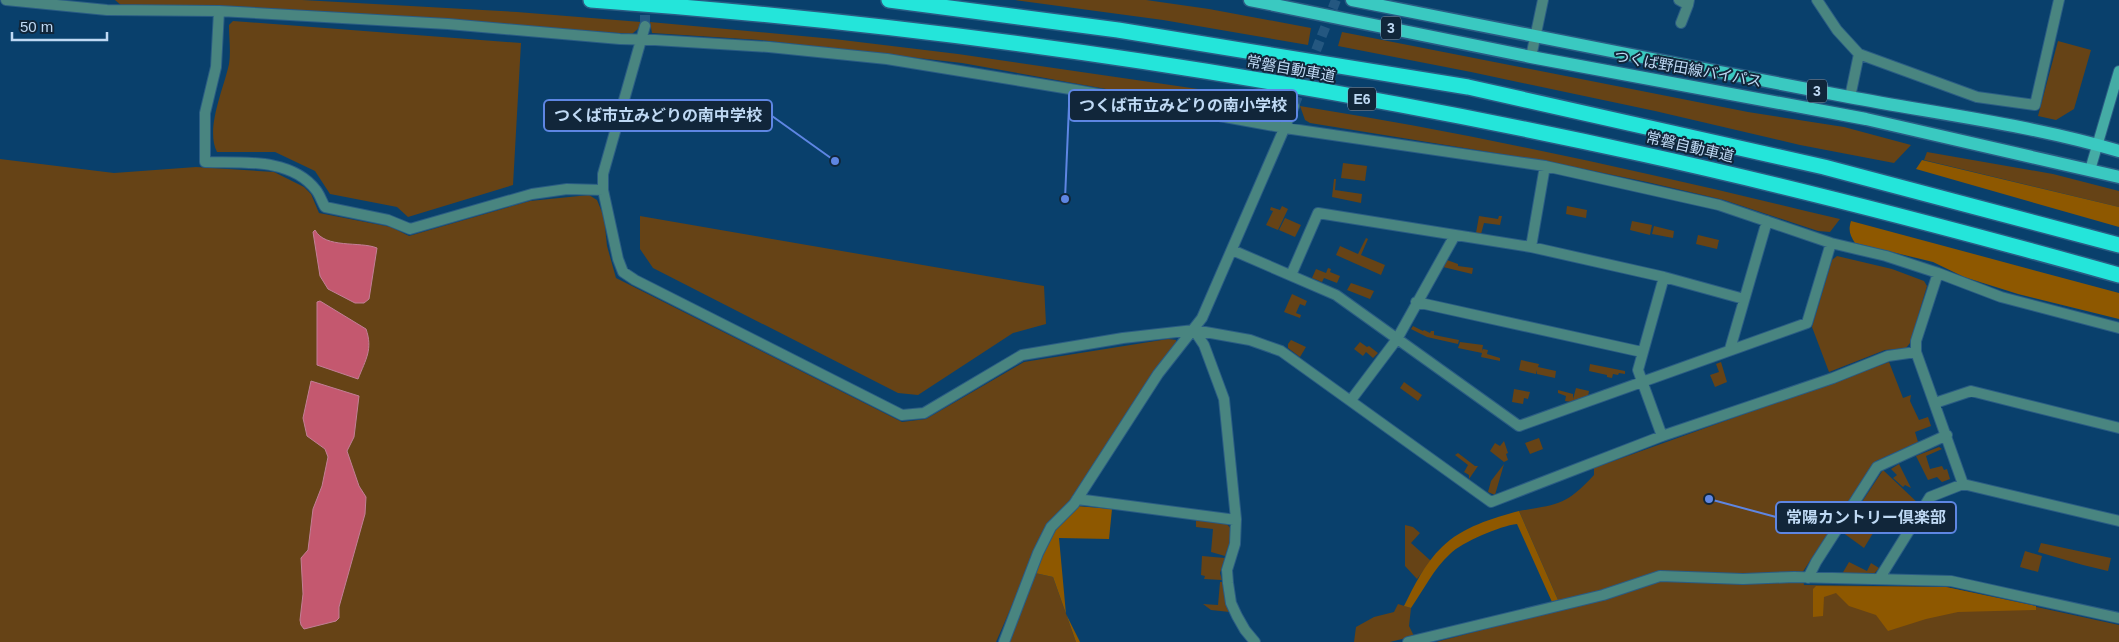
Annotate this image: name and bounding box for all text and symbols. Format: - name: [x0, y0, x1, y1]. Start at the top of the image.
- scale bar: [12, 10, 108, 42]
- road number: 3: [1381, 16, 1401, 40]
- text: 50 m: [20, 18, 53, 35]
- street label: つくば野田線バイパス: [1613, 47, 1763, 90]
- street label: 常磐自動車道: [1245, 52, 1337, 85]
- road number: 3: [1807, 80, 1827, 102]
- road number: E6: [1348, 88, 1376, 110]
- callout: つくば市立みどりの南小学校: [1069, 90, 1297, 121]
- text: つくば市立みどりの南小学校: [1079, 97, 1287, 114]
- callout: つくば市立みどりの南中学校: [544, 100, 772, 131]
- text: つくば市立みどりの南中学校: [554, 107, 762, 124]
- street label: 常磐自動車道: [1644, 128, 1736, 165]
- callout: 常陽カントリー倶楽部: [1776, 502, 1956, 533]
- text: 常陽カントリー倶楽部: [1786, 509, 1946, 526]

